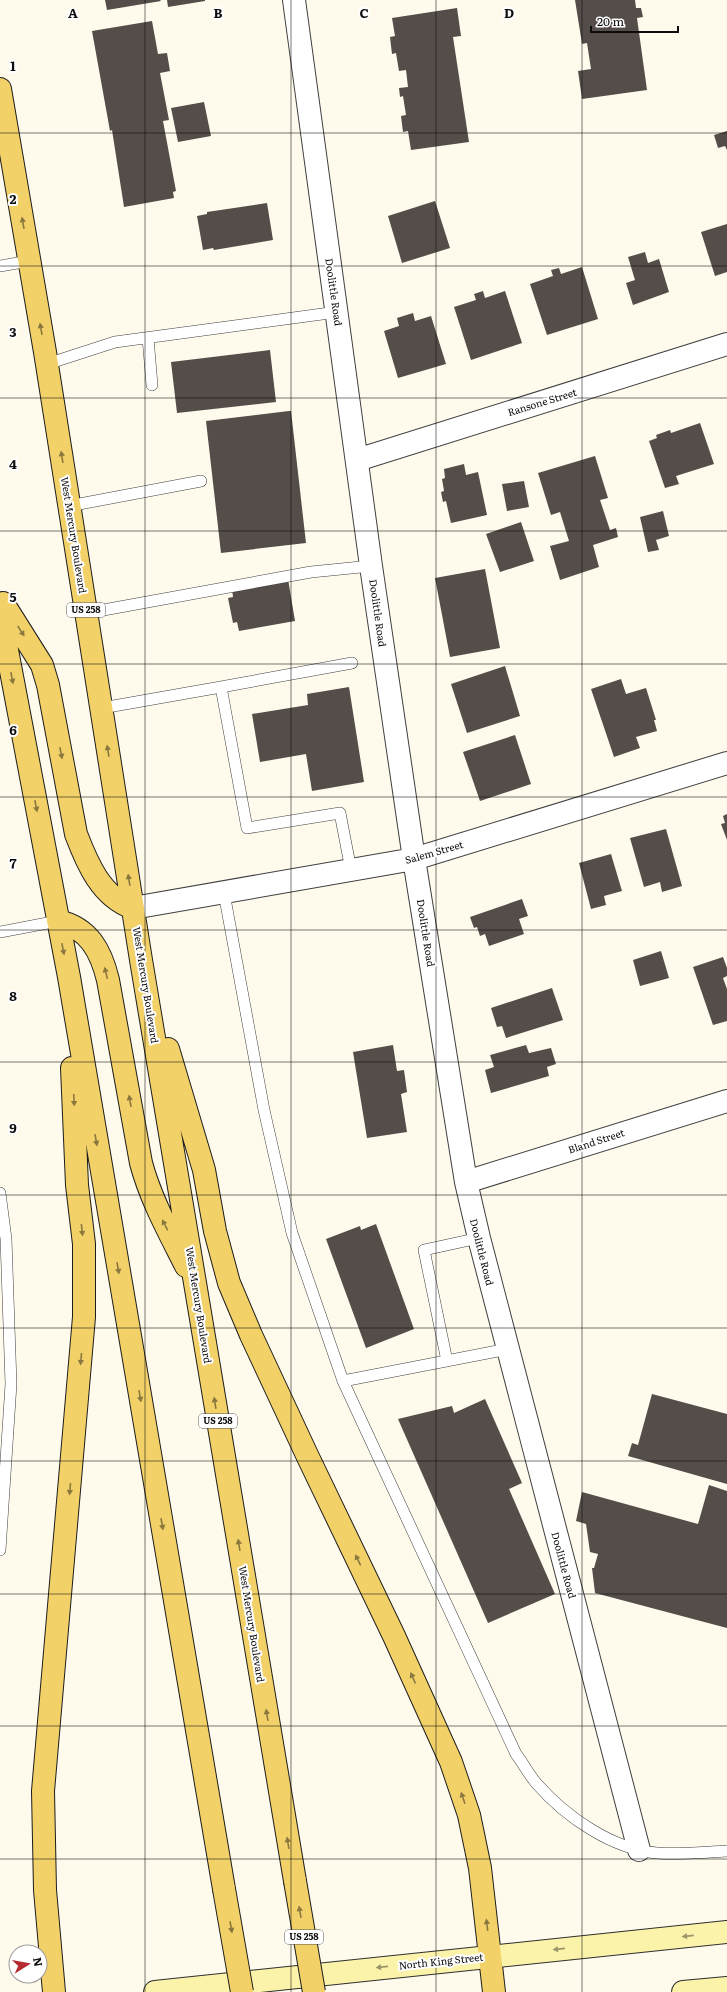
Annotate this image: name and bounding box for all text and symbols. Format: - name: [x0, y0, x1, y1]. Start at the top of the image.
- text: A: [68, 3, 78, 22]
- text: B: [214, 3, 223, 22]
- text: C: [359, 3, 369, 22]
- text: D: [504, 3, 514, 22]
- scale bar: [591, 8, 678, 34]
- text: 20 m: [597, 12, 624, 30]
- text: 1: [10, 56, 16, 75]
- text: 2: [10, 189, 17, 208]
- one-way arrow: [19, 217, 25, 229]
- street label: Doolittle Road: [322, 257, 347, 327]
- text: 3: [9, 322, 17, 341]
- one-way arrow: [38, 323, 44, 335]
- street label: Ransone Street: [505, 384, 578, 419]
- one-way arrow: [58, 451, 64, 463]
- text: 4: [9, 454, 17, 473]
- street label: West Mercury Boulevard: [58, 476, 91, 594]
- street label: Doolittle Road: [366, 578, 391, 648]
- text: 5: [9, 587, 17, 606]
- road number: US 258: [67, 603, 105, 617]
- one-way arrow: [17, 626, 25, 636]
- one-way arrow: [10, 672, 16, 684]
- text: 6: [9, 720, 17, 739]
- one-way arrow: [105, 745, 111, 757]
- one-way arrow: [58, 747, 64, 759]
- one-way arrow: [34, 800, 40, 812]
- street label: Salem Street: [403, 836, 465, 867]
- text: 7: [9, 853, 17, 872]
- one-way arrow: [126, 874, 132, 886]
- street label: Doolittle Road: [414, 898, 439, 968]
- street label: West Mercury Boulevard: [130, 926, 163, 1044]
- one-way arrow: [61, 943, 67, 955]
- one-way arrow: [103, 967, 109, 980]
- text: 8: [9, 986, 17, 1005]
- one-way arrow: [70, 1094, 77, 1106]
- one-way arrow: [127, 1095, 133, 1107]
- text: 9: [9, 1118, 17, 1137]
- street label: Bland Street: [566, 1124, 626, 1157]
- one-way arrow: [94, 1134, 100, 1146]
- street label: Doolittle Road: [467, 1217, 498, 1287]
- one-way arrow: [162, 1220, 169, 1231]
- one-way arrow: [79, 1224, 86, 1236]
- street label: West Mercury Boulevard: [183, 1246, 216, 1364]
- one-way arrow: [115, 1262, 121, 1274]
- one-way arrow: [77, 1353, 84, 1365]
- one-way arrow: [137, 1390, 143, 1402]
- one-way arrow: [212, 1397, 218, 1409]
- road number: US 258: [199, 1414, 237, 1428]
- one-way arrow: [66, 1483, 73, 1495]
- one-way arrow: [159, 1518, 165, 1530]
- street label: Doolittle Road: [548, 1530, 581, 1600]
- one-way arrow: [236, 1539, 242, 1551]
- one-way arrow: [355, 1555, 361, 1566]
- street label: West Mercury Boulevard: [236, 1565, 269, 1683]
- one-way arrow: [410, 1673, 416, 1684]
- one-way arrow: [264, 1708, 270, 1721]
- one-way arrow: [460, 1792, 466, 1804]
- one-way arrow: [285, 1837, 291, 1849]
- one-way arrow: [297, 1906, 303, 1918]
- one-way arrow: [483, 1919, 490, 1931]
- one-way arrow: [228, 1921, 234, 1933]
- road number: US 258: [285, 1930, 323, 1944]
- one-way arrow: [682, 1933, 694, 1939]
- north arrow: [8, 1944, 48, 1984]
- one-way arrow: [553, 1946, 565, 1952]
- street label: North King Street: [398, 1949, 484, 1972]
- text: N: [30, 1956, 48, 1968]
- one-way arrow: [376, 1964, 388, 1971]

